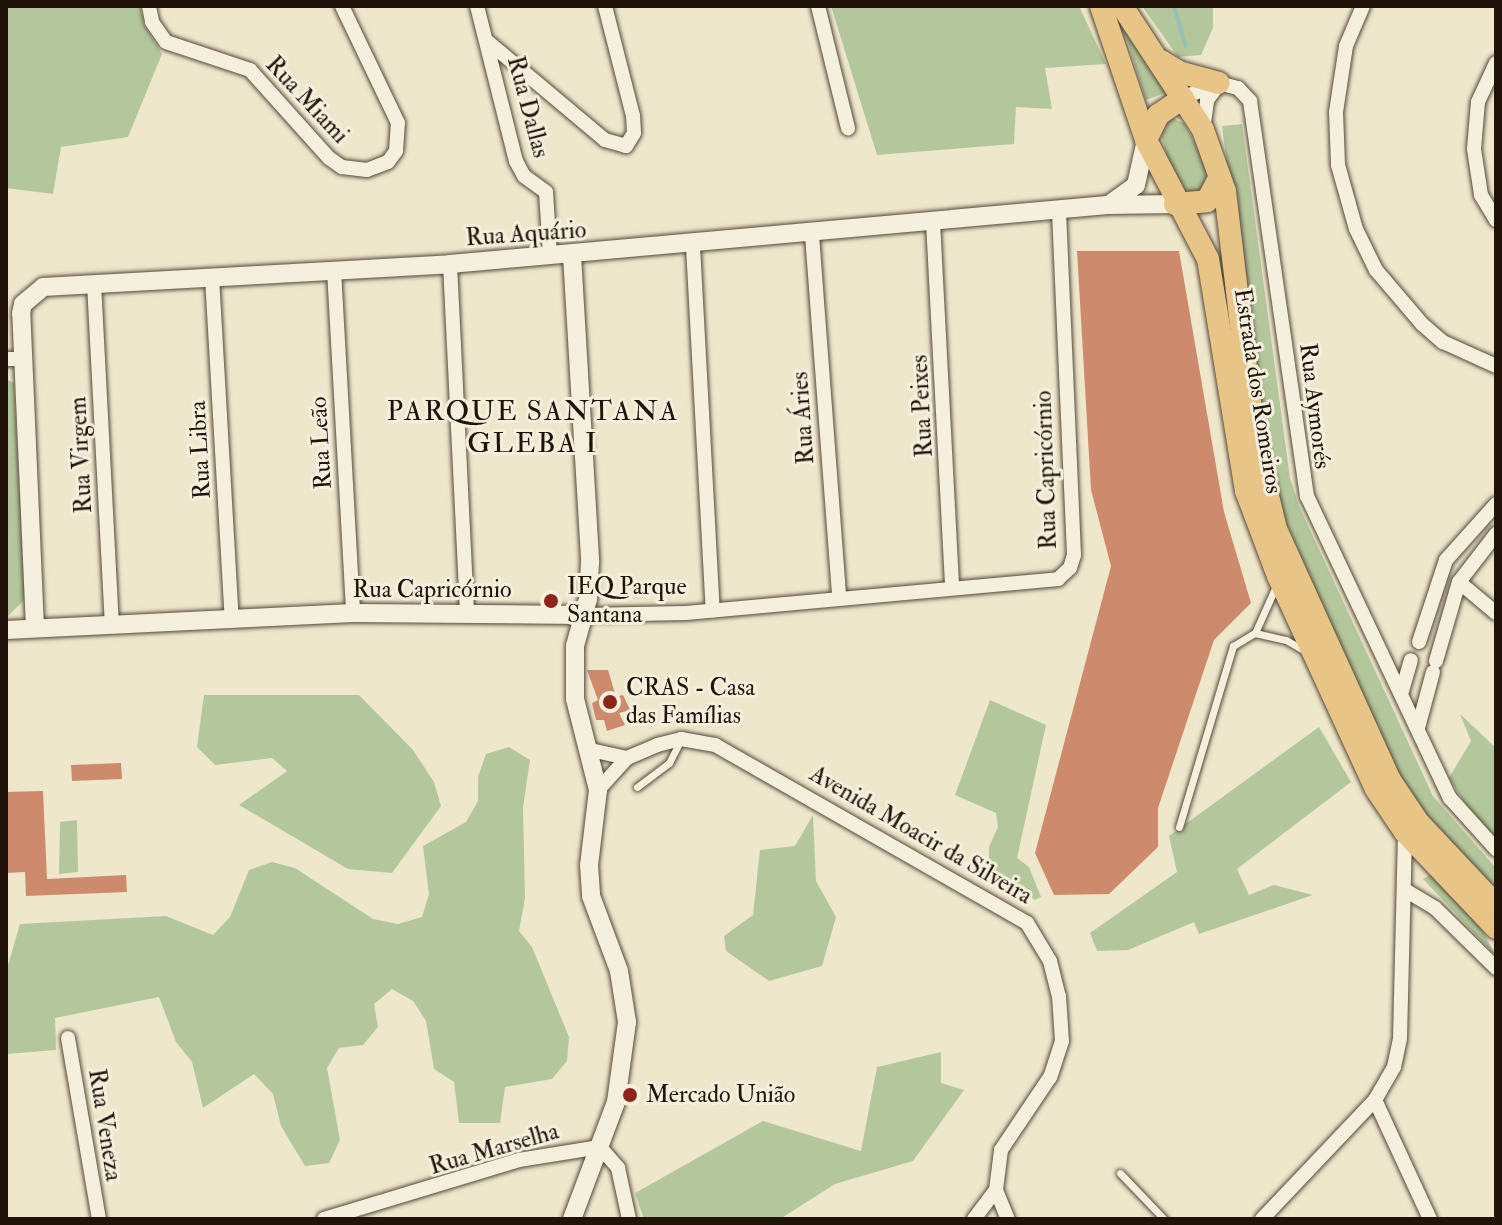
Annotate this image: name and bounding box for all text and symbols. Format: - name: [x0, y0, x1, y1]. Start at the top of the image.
- street label: Rua Miami: [259, 50, 355, 150]
- street label: Rua Dallas: [501, 53, 555, 161]
- street label: Rua Aquário: [465, 215, 587, 253]
- street label: Estrada dos Romeiros: [1228, 286, 1288, 496]
- street label: Rua Aymorés: [1293, 341, 1337, 471]
- street label: Rua Peixes: [905, 354, 939, 458]
- street label: Rua Áries: [785, 371, 821, 465]
- street label: Rua Capricórnio: [1029, 390, 1063, 550]
- district label: PARQUE SANTANA GLEBA I: [387, 395, 679, 461]
- street label: Rua Virgem: [64, 396, 98, 514]
- street label: Rua Leão: [304, 396, 338, 490]
- street label: Rua Libra: [183, 400, 217, 500]
- place label: IEQ Parque Santana: [567, 573, 687, 629]
- street label: Rua Capricórnio: [352, 576, 512, 604]
- marker: IEQ Parque Santana: [542, 592, 560, 610]
- place label: CRAS - Casa das Famílias: [626, 674, 755, 730]
- marker: CRAS - Casa das Famílias: [601, 693, 619, 711]
- street label: Avenida Moacir da Silveira: [805, 759, 1037, 911]
- street label: Rua Veneza: [82, 1067, 128, 1183]
- place label: Mercado União: [646, 1081, 795, 1109]
- marker: Mercado União: [621, 1086, 639, 1104]
- street label: Rua Marselha: [426, 1117, 562, 1181]

